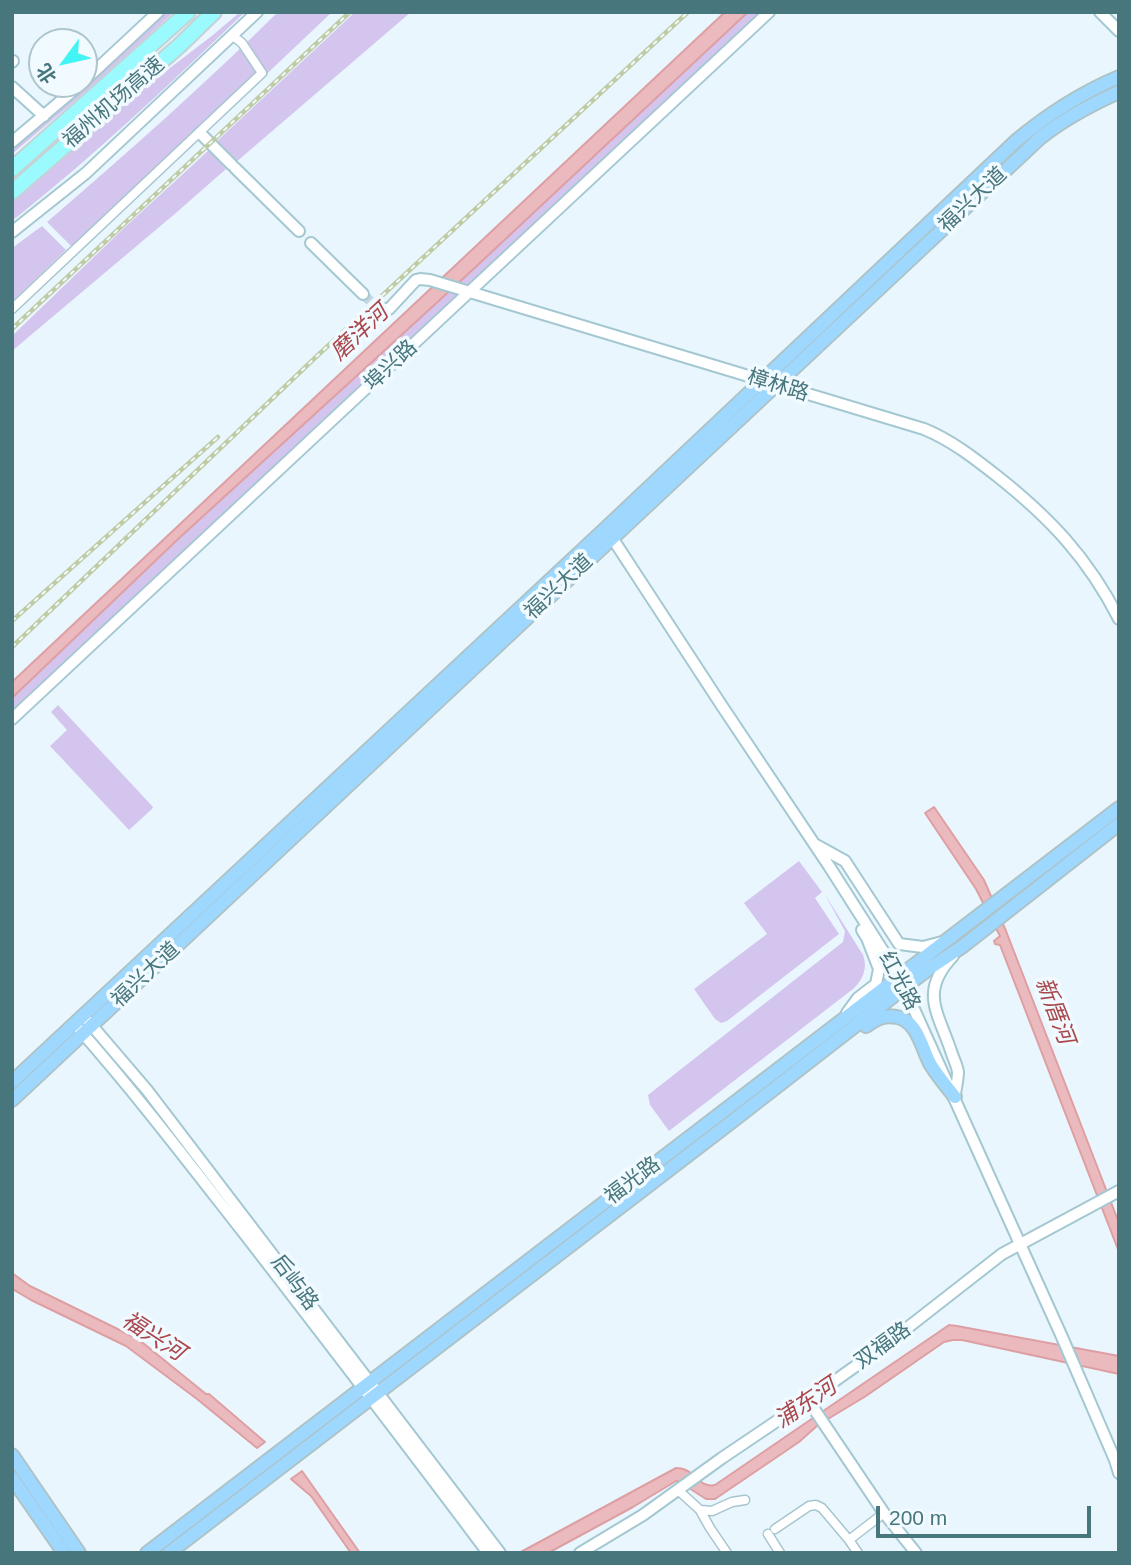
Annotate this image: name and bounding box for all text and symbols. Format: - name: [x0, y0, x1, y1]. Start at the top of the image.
- north arrow: [28, 28, 98, 98]
- street label: 福州机场高速: [58, 52, 170, 154]
- text: 北: [33, 60, 61, 87]
- street label: 福兴大道: [934, 162, 1012, 238]
- water label: 磨洋河: [325, 299, 395, 367]
- street label: 埠兴路: [359, 335, 423, 397]
- street label: 樟林路: [744, 365, 812, 407]
- street label: 福兴大道: [520, 549, 598, 625]
- street label: 福兴大道: [107, 937, 185, 1013]
- street label: 红光路: [873, 947, 925, 1015]
- water label: 新厝河: [1029, 974, 1079, 1048]
- street label: 福光路: [600, 1152, 666, 1210]
- street label: 后屿路: [265, 1250, 323, 1316]
- water label: 福兴河: [117, 1307, 189, 1367]
- street label: 双福路: [850, 1317, 916, 1375]
- water label: 浦东河: [770, 1373, 842, 1435]
- scale bar: [879, 1492, 1094, 1536]
- text: 200 m: [889, 1506, 947, 1529]

